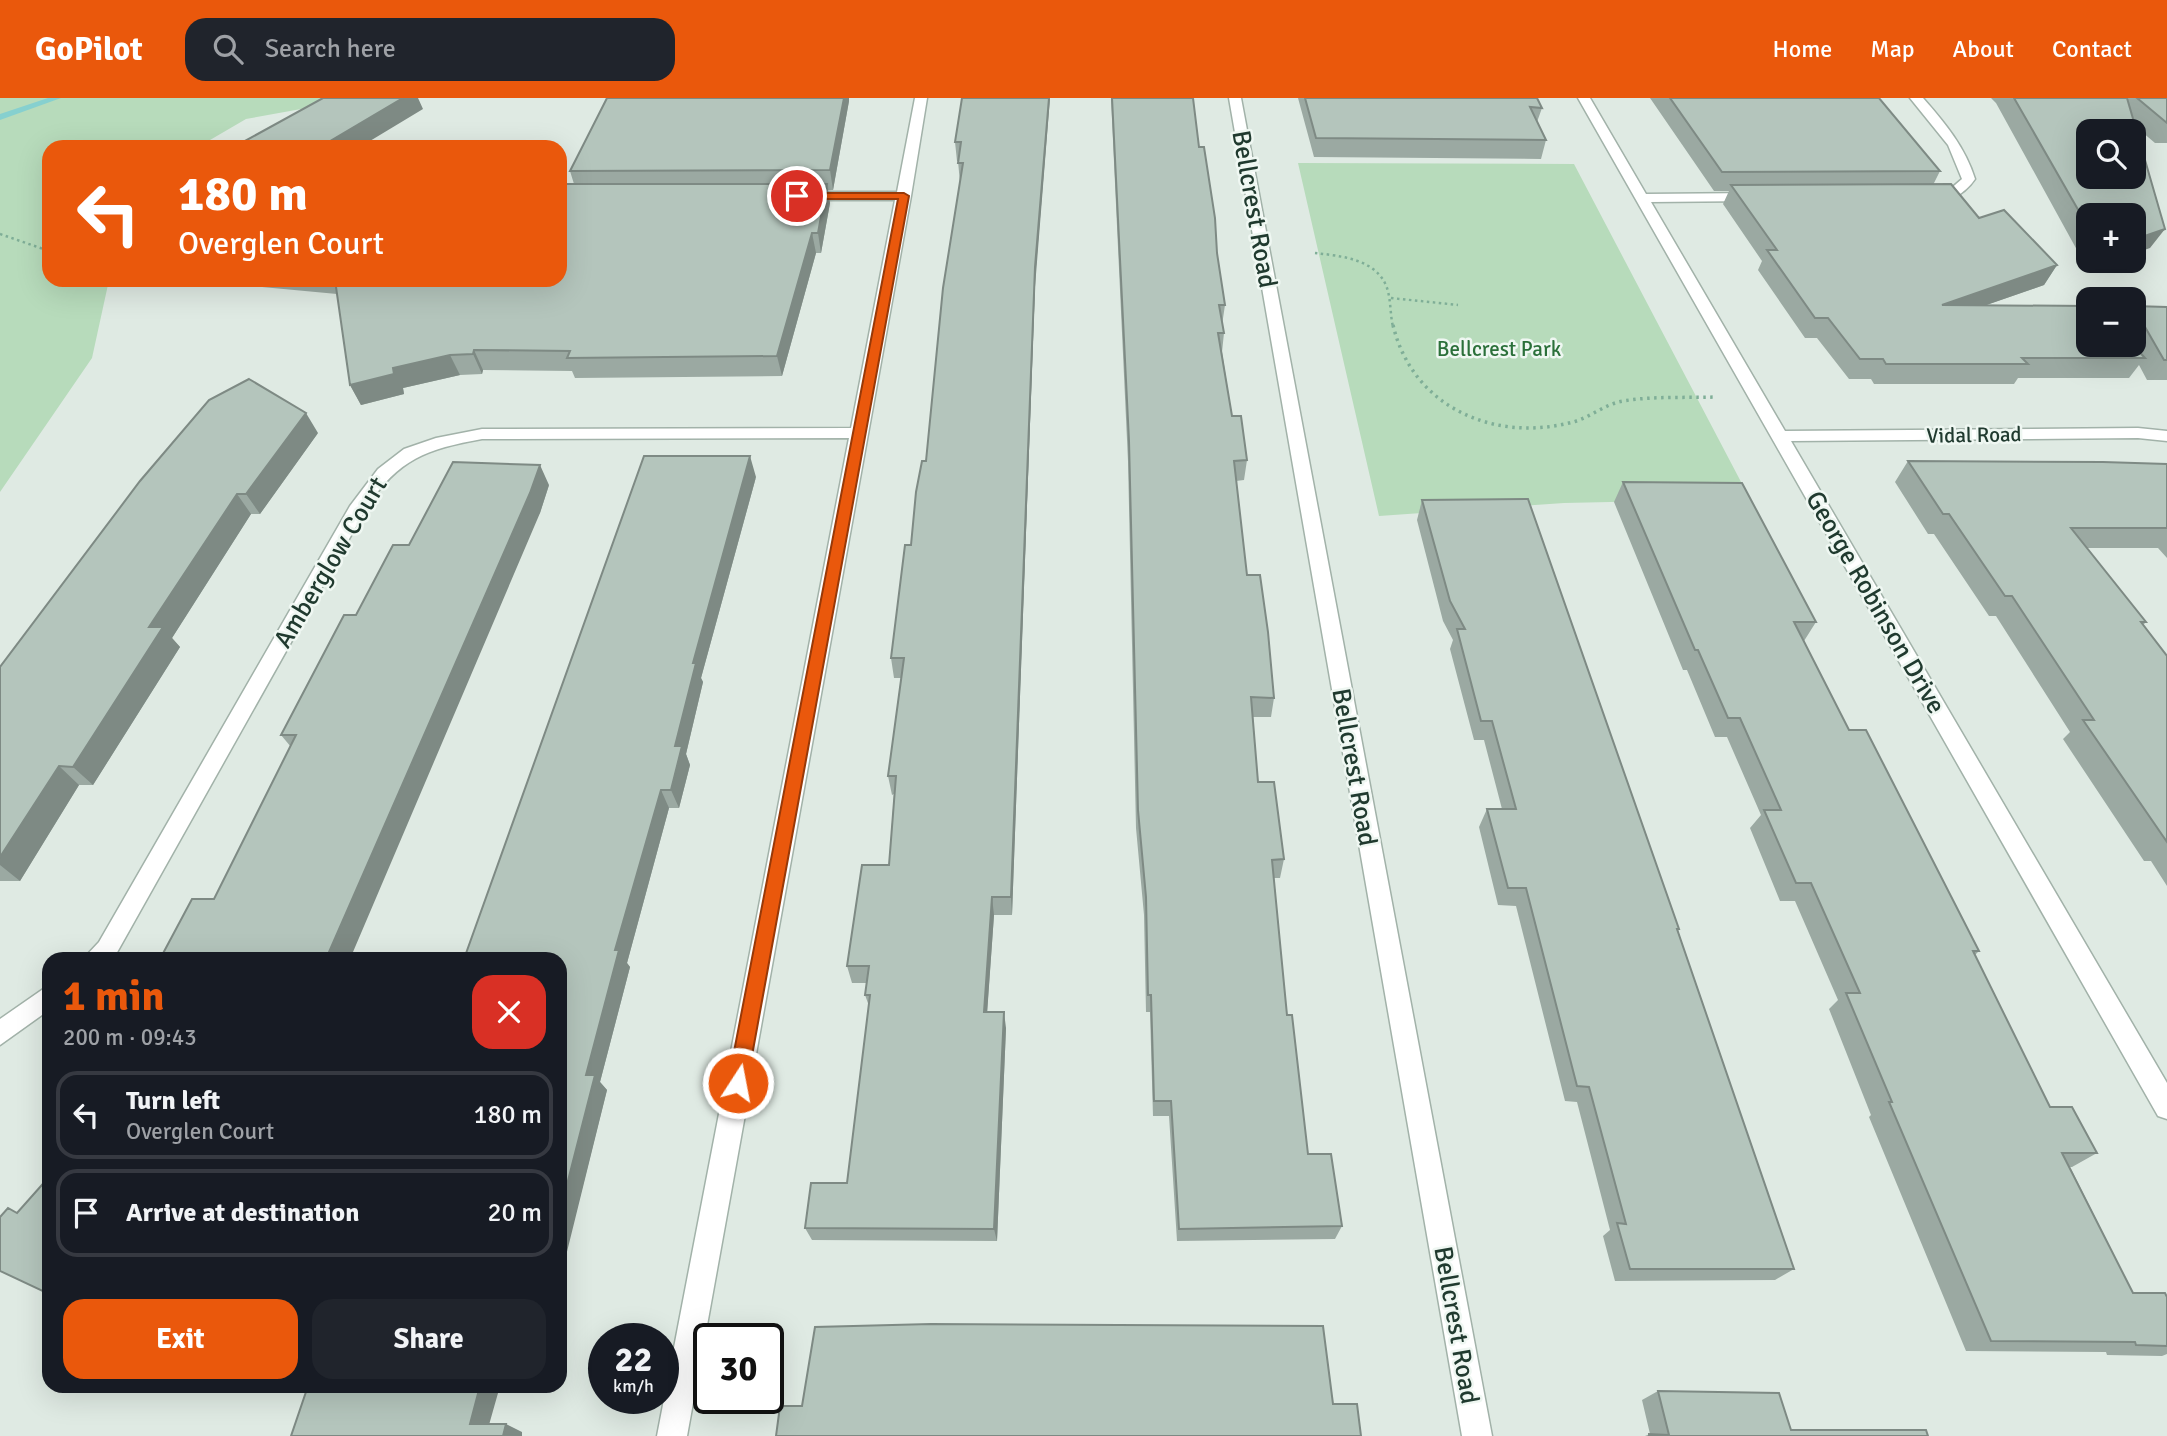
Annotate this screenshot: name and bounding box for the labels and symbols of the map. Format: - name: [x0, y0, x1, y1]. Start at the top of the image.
- street label: Bellcrest Road: [1224, 128, 1284, 291]
- pin: [767, 166, 827, 226]
- park label: Bellcrest Park: [1437, 336, 1562, 362]
- street label: Vidal Road: [1926, 421, 2022, 449]
- street label: Amberglow Court: [267, 471, 395, 654]
- street label: George Robinson Drive: [1798, 485, 1952, 720]
- street label: Bellcrest Road: [1324, 686, 1384, 849]
- position arrow: [701, 1046, 775, 1120]
- street label: Bellcrest Road: [1426, 1244, 1486, 1407]
- speed limit sign: 30: [693, 1323, 784, 1414]

